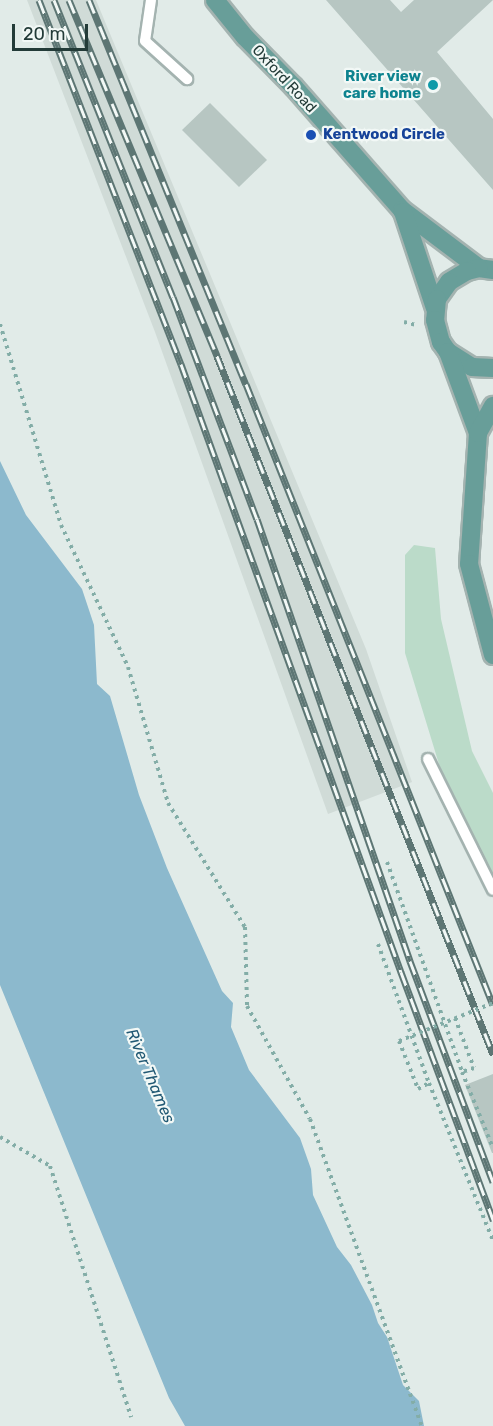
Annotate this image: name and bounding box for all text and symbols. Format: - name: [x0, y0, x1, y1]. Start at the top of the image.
- scale bar: [15, 12, 92, 50]
- text: 20 m: [23, 23, 65, 45]
- street label: Oxford Road: [248, 41, 320, 117]
- place label: River view care home: [343, 67, 421, 102]
- marker: River view care home: [426, 78, 440, 92]
- place label: Kentwood Circle: [323, 126, 445, 144]
- marker: Kentwood Circle: [304, 128, 318, 142]
- water label: River Thames: [121, 1026, 179, 1126]

